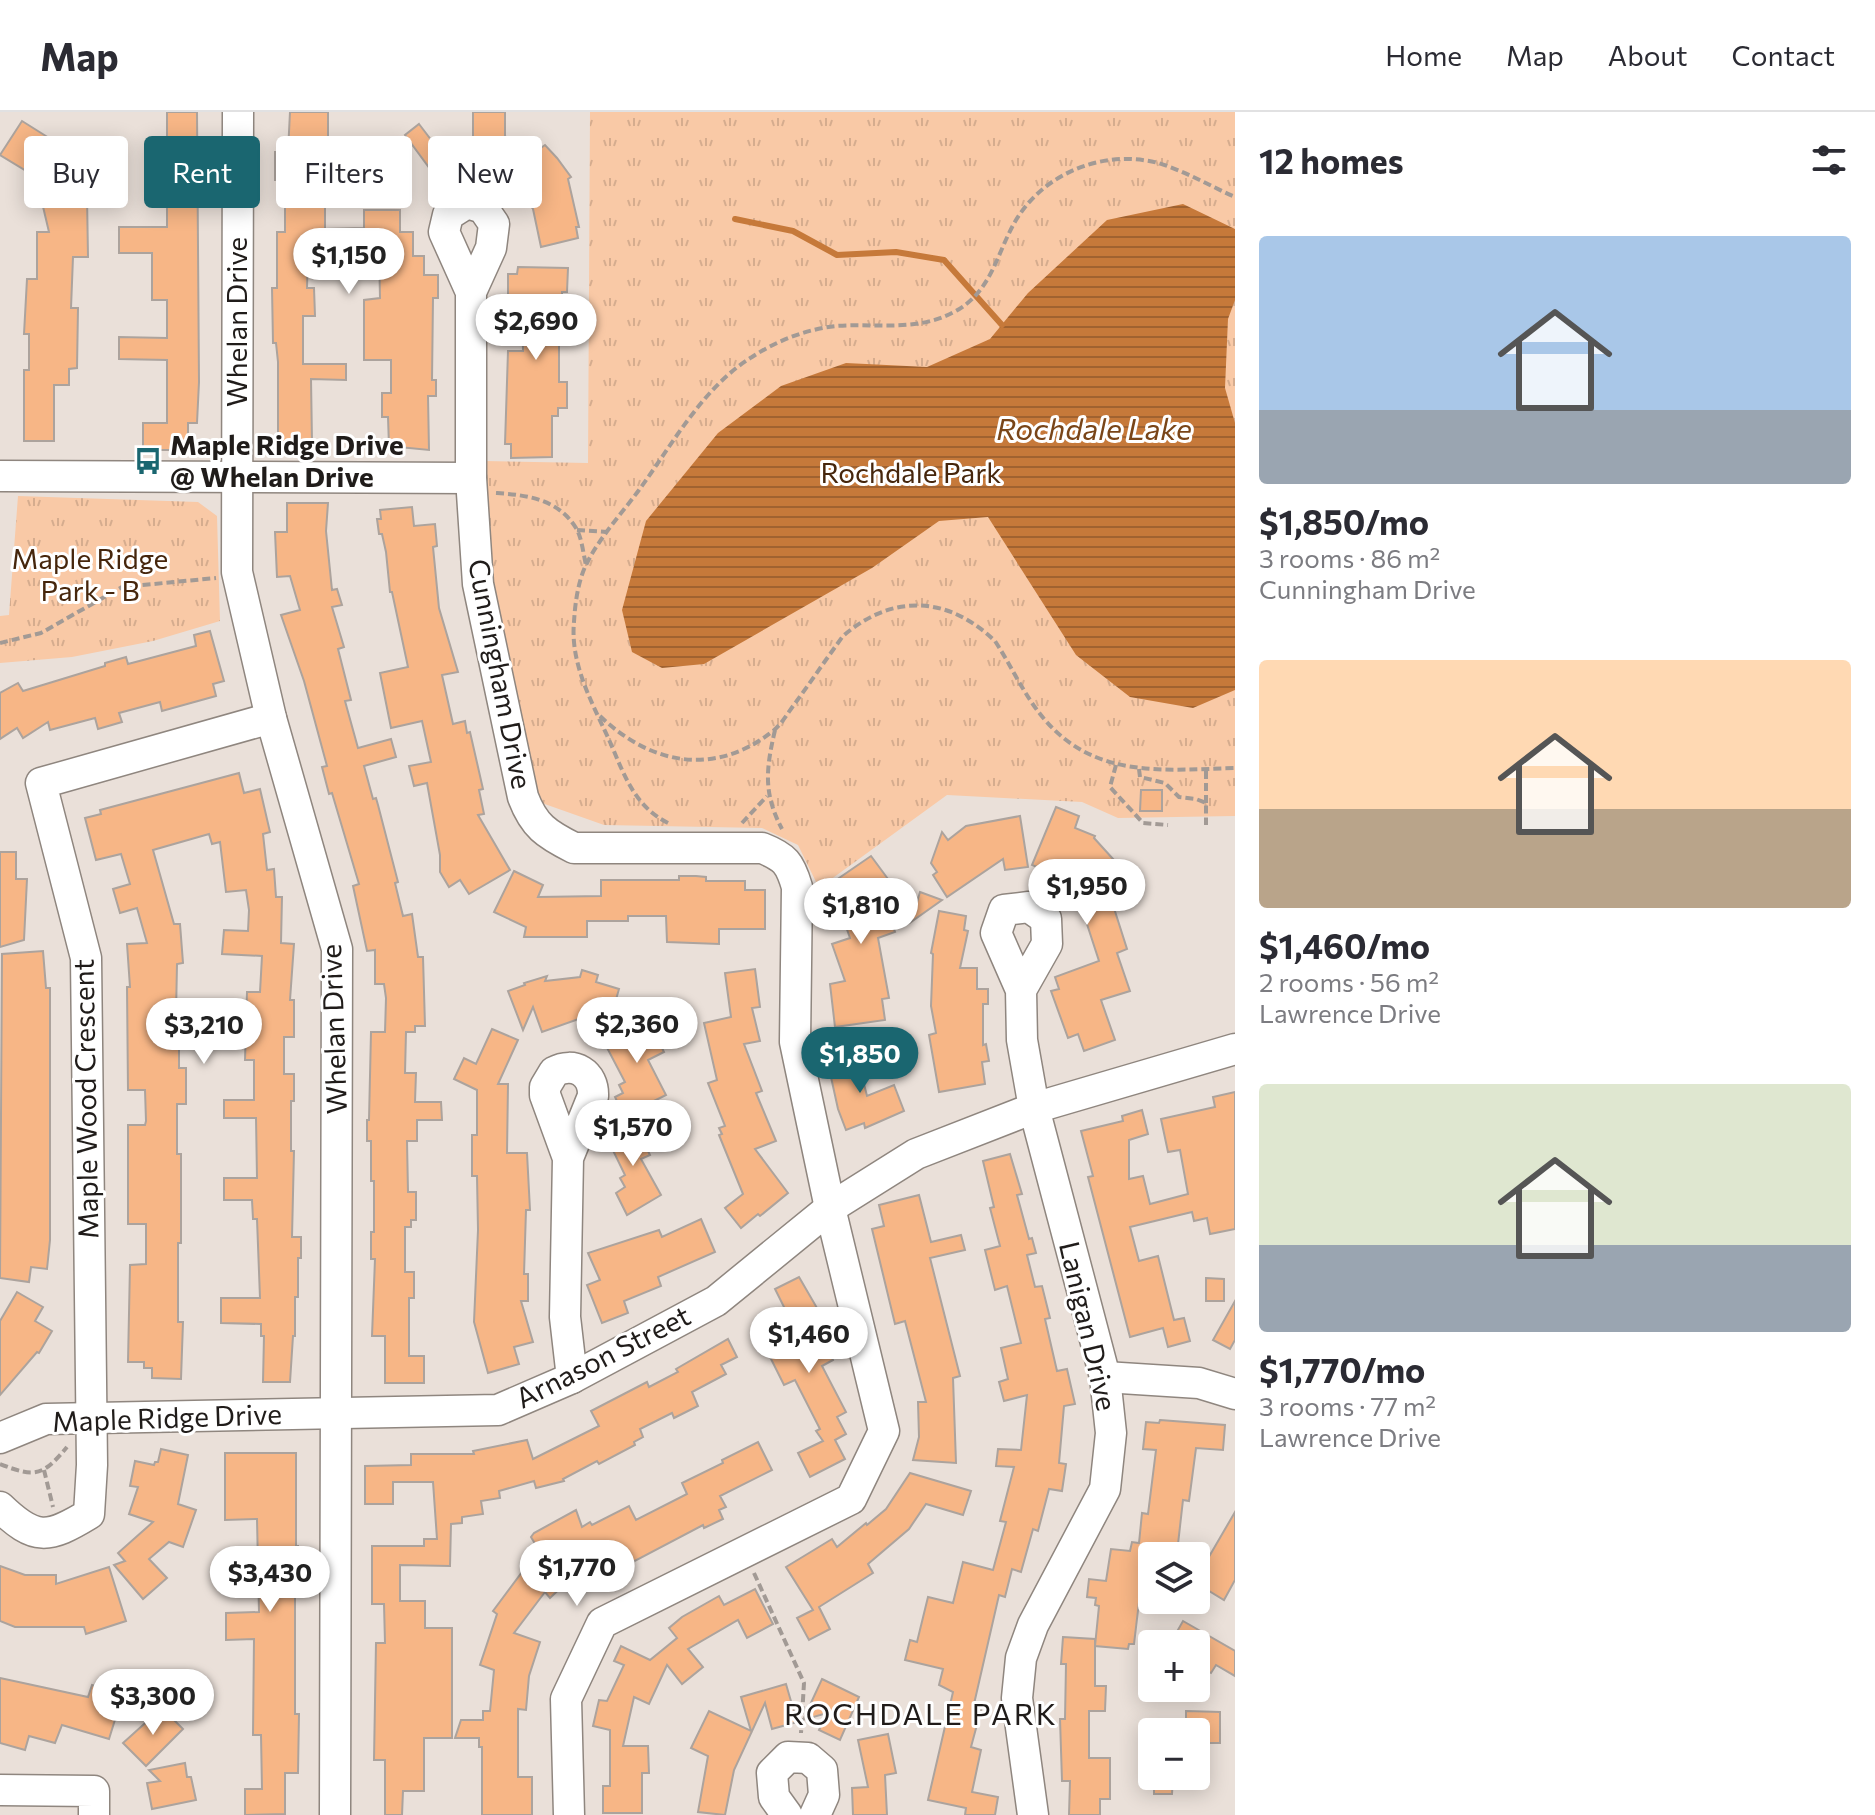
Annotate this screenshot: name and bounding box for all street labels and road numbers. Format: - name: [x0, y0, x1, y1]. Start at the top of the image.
- street label: Whelan Drive: [219, 237, 253, 407]
- street label: Cunningham Drive: [462, 556, 540, 792]
- street label: Whelan Drive: [313, 943, 353, 1115]
- street label: Maple Wood Crescent: [66, 959, 104, 1239]
- street label: Lanigan Drive: [1053, 1238, 1125, 1414]
- street label: Arnason Street: [510, 1298, 695, 1415]
- street label: Maple Ridge Drive: [52, 1396, 282, 1438]

